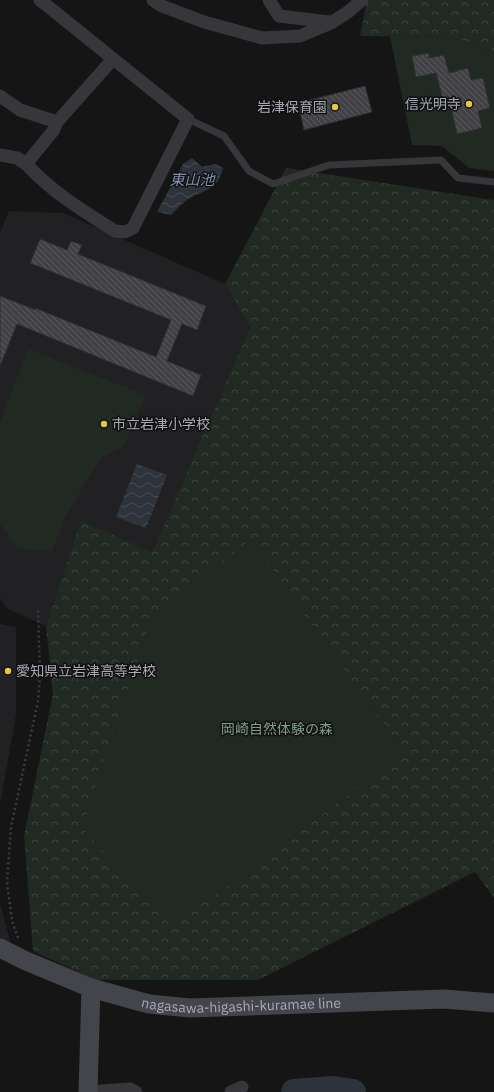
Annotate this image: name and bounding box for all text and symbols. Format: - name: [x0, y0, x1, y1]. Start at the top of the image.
- place label: 信光明寺: [405, 95, 461, 113]
- place label: 岩津保育園: [257, 98, 327, 116]
- marker: 信光明寺: [464, 99, 474, 109]
- marker: 岩津保育園: [330, 102, 340, 112]
- water label: 東山池: [169, 170, 216, 189]
- place label: 市立岩津小学校: [112, 415, 210, 433]
- marker: 市立岩津小学校: [99, 419, 109, 429]
- place label: 愛知県立岩津高等学校: [16, 662, 156, 680]
- marker: 愛知県立岩津高等学校: [3, 666, 13, 676]
- park label: 岡崎自然体験の森: [221, 720, 333, 738]
- street label: nagasawa-higashi-kuramae line: [139, 993, 342, 1017]

